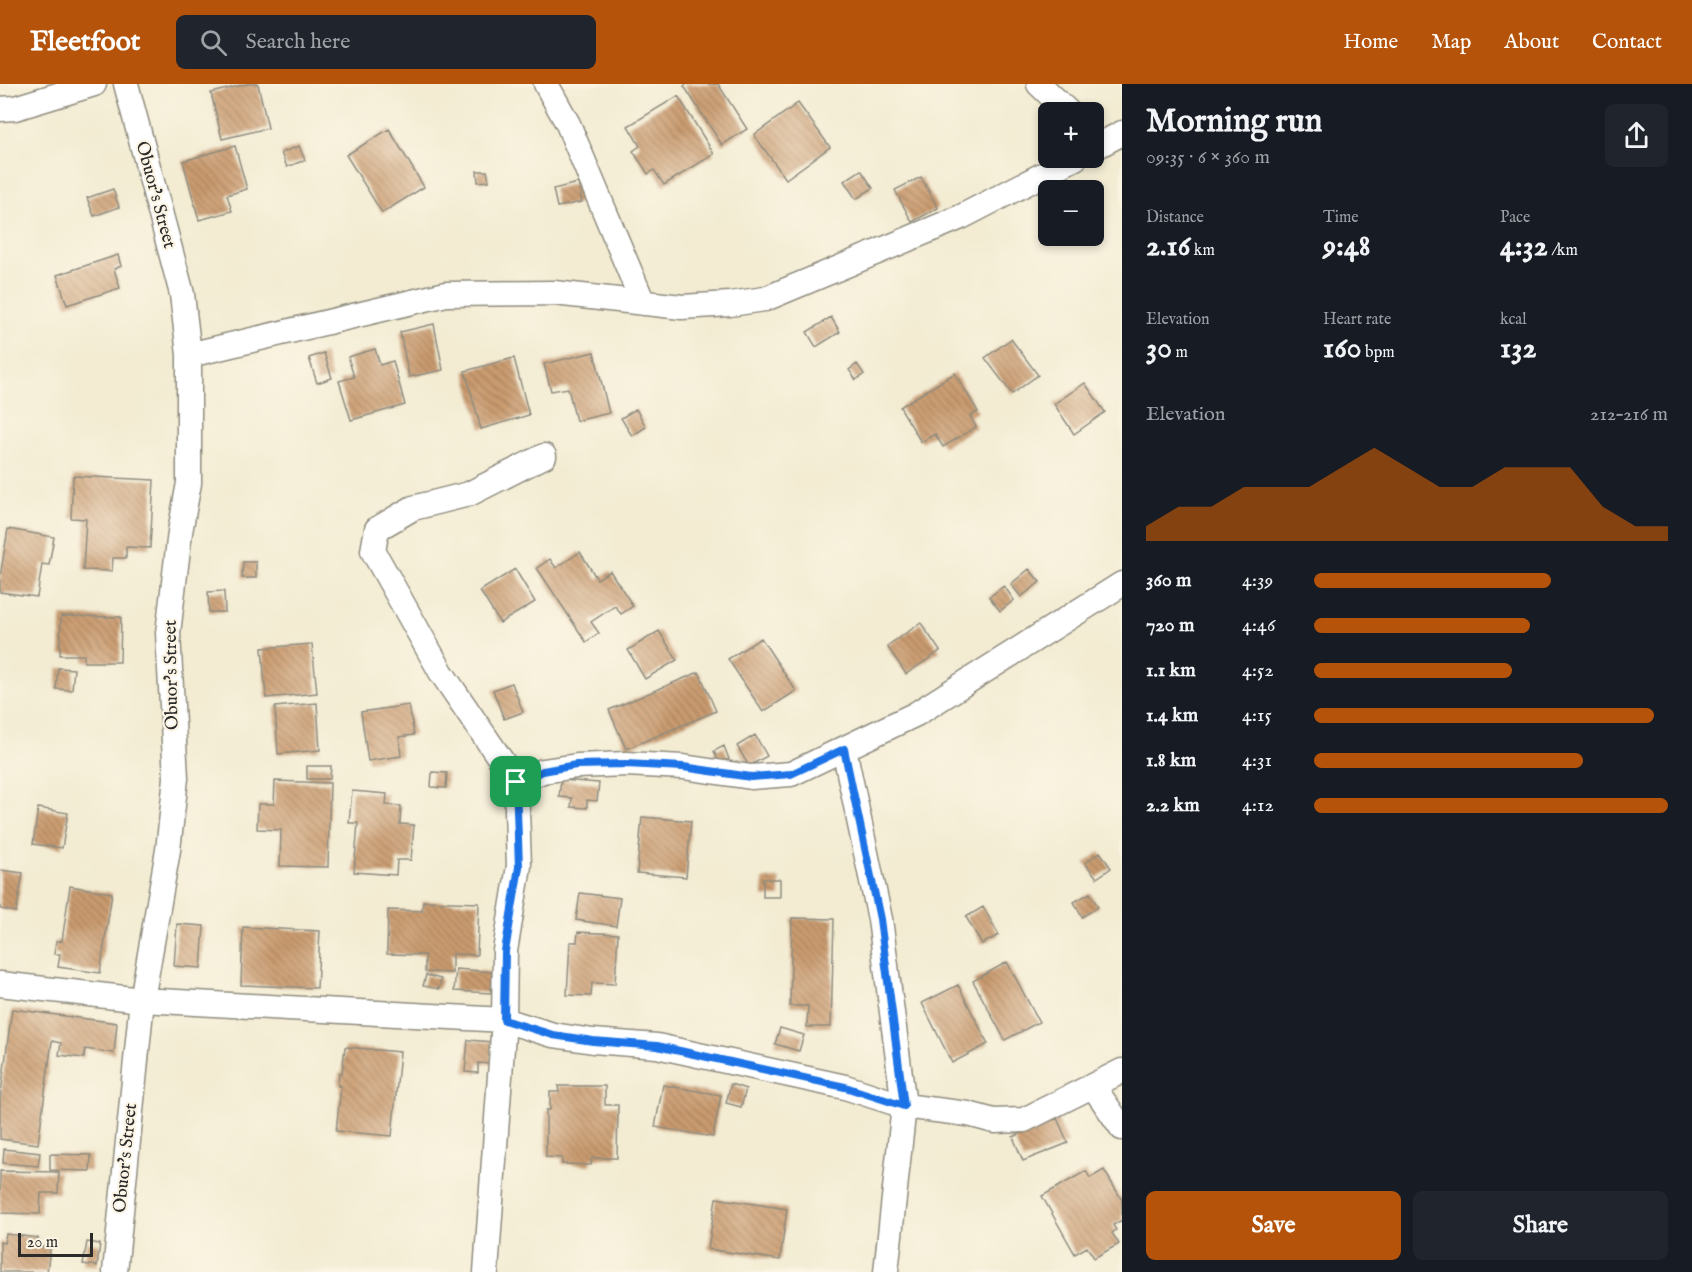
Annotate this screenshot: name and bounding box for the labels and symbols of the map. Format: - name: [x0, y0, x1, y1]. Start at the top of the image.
- street label: Obuor’s Street: [130, 139, 180, 251]
- street label: Obuor’s Street: [160, 620, 184, 730]
- pin: [490, 756, 541, 807]
- street label: Obuor’s Street: [109, 1102, 143, 1214]
- scale bar: [18, 1230, 93, 1258]

